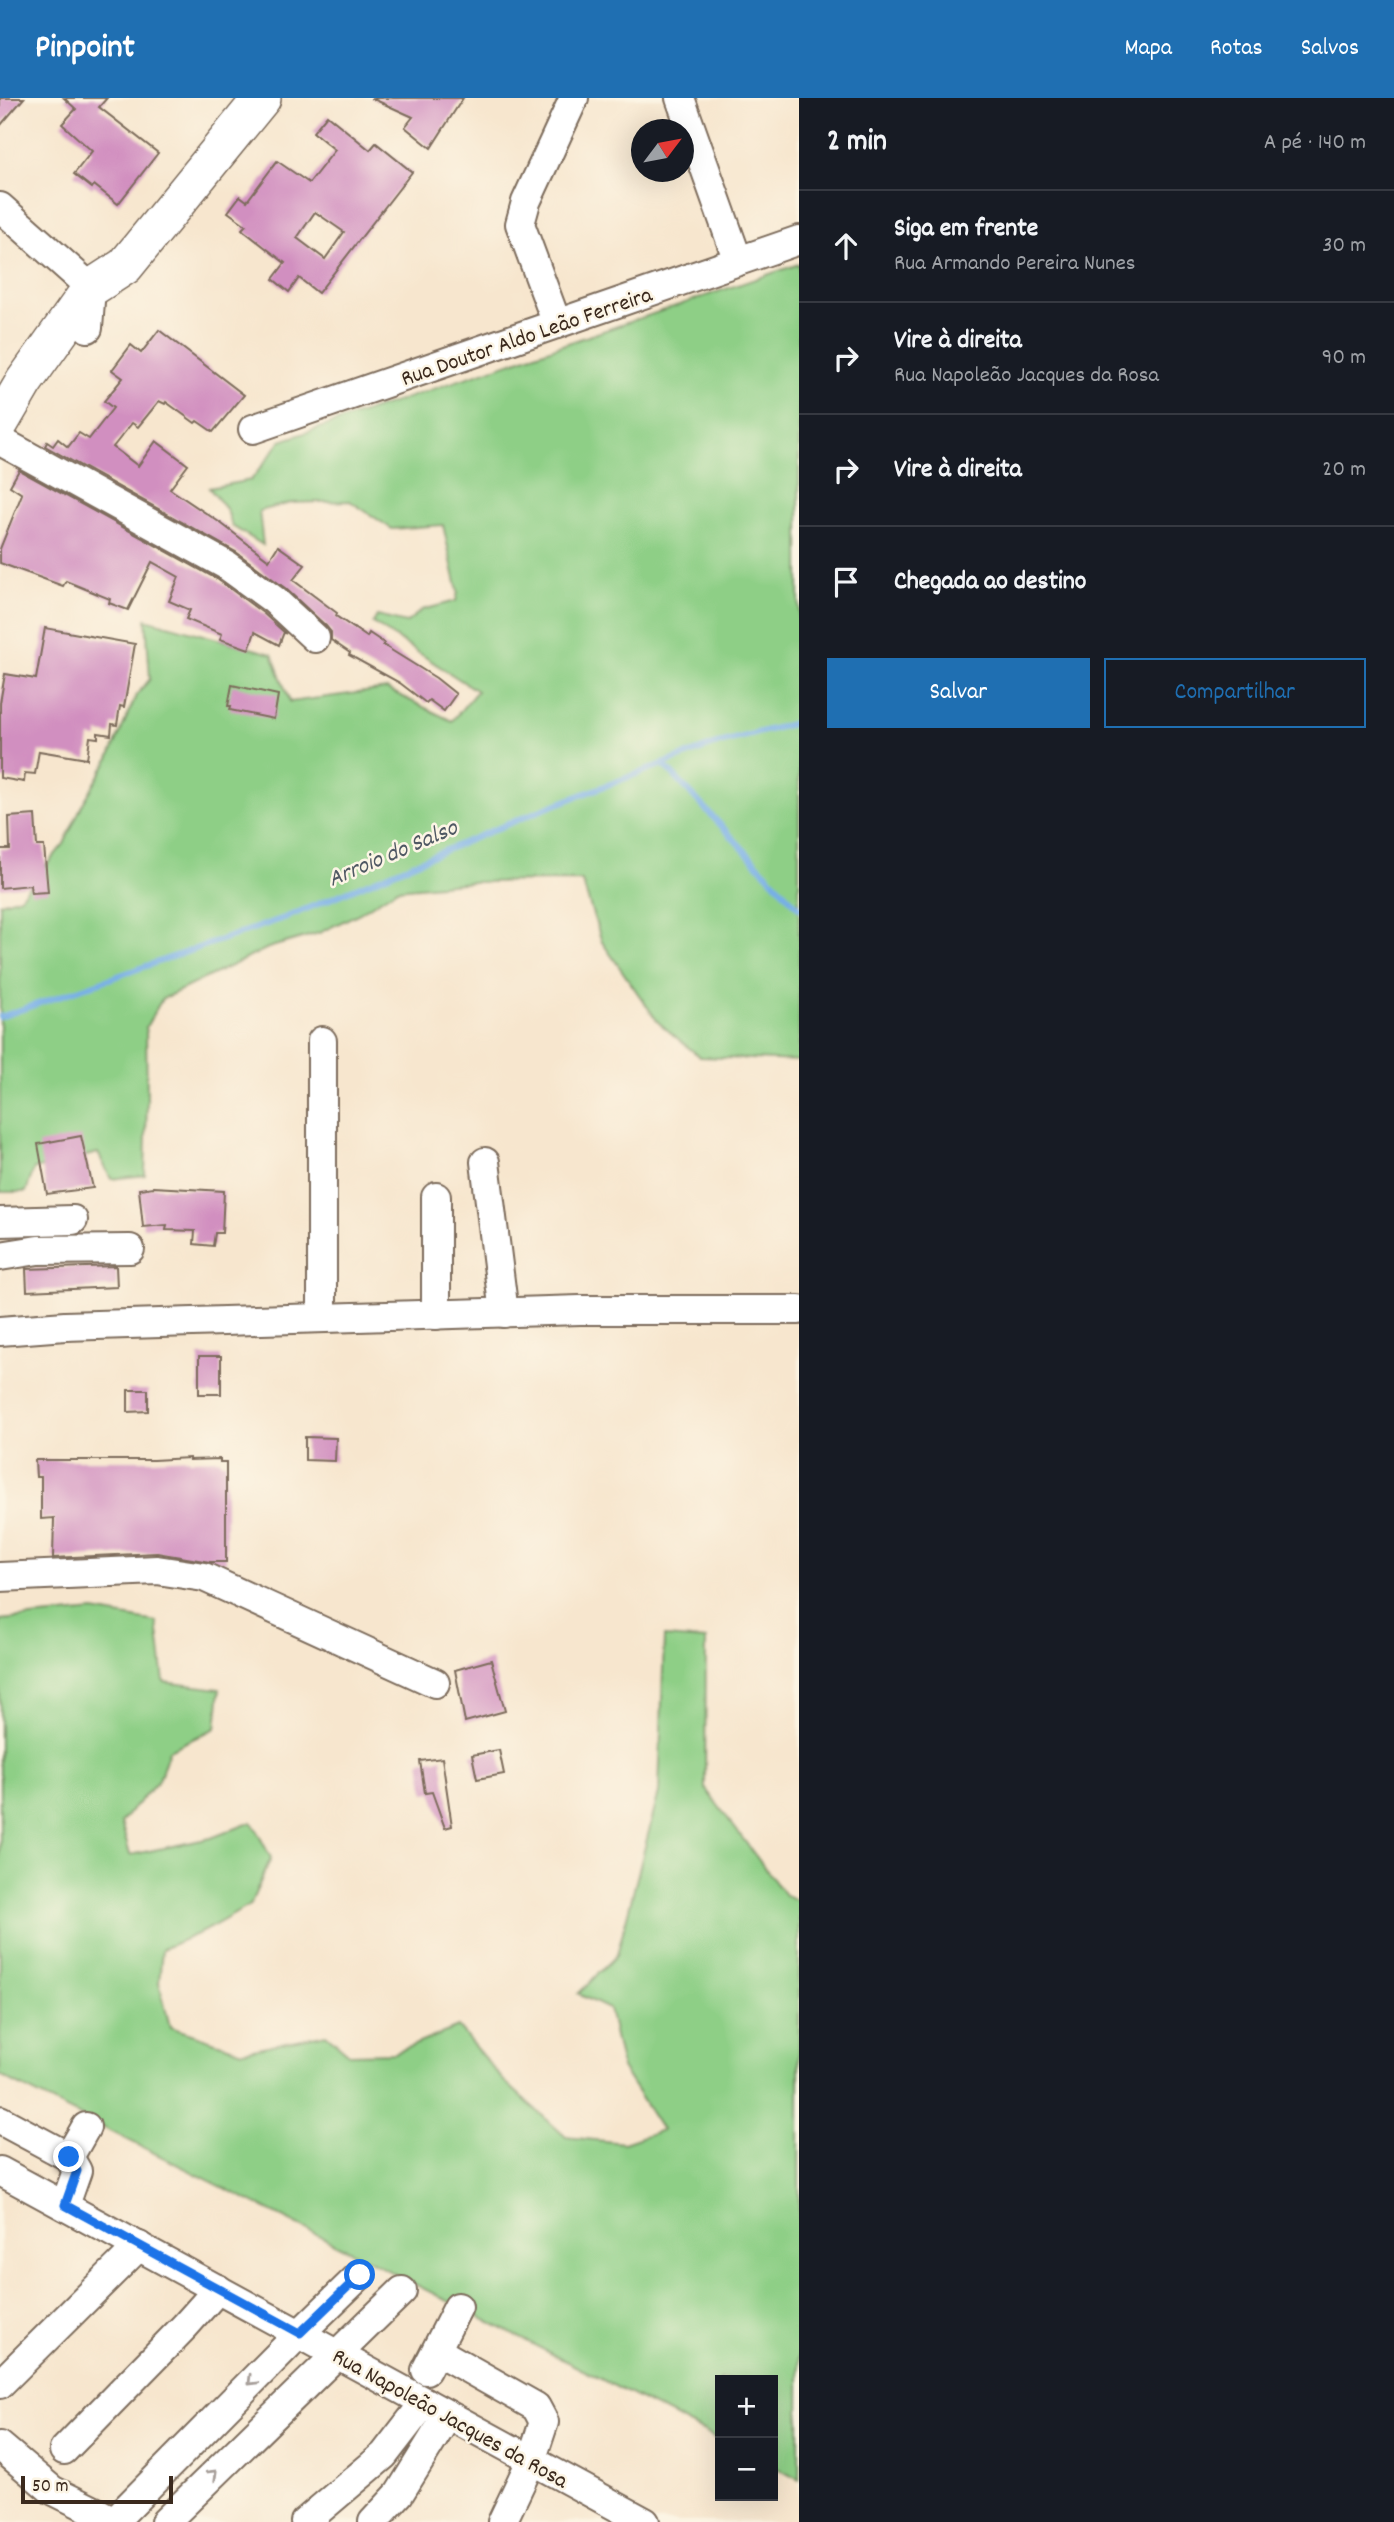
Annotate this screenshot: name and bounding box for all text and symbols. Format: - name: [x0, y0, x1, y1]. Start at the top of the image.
- text: Pinpoint: [35, 26, 135, 73]
- text: Mapa: [1124, 32, 1172, 66]
- text: Rotas: [1210, 32, 1263, 66]
- text: Salvos: [1301, 32, 1359, 66]
- north arrow: [631, 119, 694, 182]
- text: 2 min: [827, 122, 887, 165]
- text: A pé · 140 m: [1264, 127, 1366, 160]
- text: Siga em frente: [894, 211, 1038, 248]
- icon: ahead: [827, 227, 865, 265]
- text: 30 m: [1322, 230, 1366, 263]
- text: Rua Armando Pereira Nunes: [894, 248, 1135, 281]
- street label: Rua Doutor Aldo Leão Ferreira: [397, 279, 658, 397]
- text: Vire à direita: [894, 323, 1022, 360]
- icon: right: [827, 339, 865, 377]
- text: 90 m: [1322, 342, 1366, 375]
- text: Rua Napoleão Jacques da Rosa: [894, 360, 1159, 393]
- icon: right: [827, 451, 865, 489]
- text: Vire à direita: [894, 452, 1022, 489]
- text: 20 m: [1322, 454, 1366, 487]
- icon: arrive: [827, 563, 865, 601]
- text: Chegada ao destino: [894, 564, 1086, 601]
- button: Salvar: [827, 658, 1090, 728]
- button: Compartilhar: [1104, 658, 1366, 728]
- water label: Arroio do Salso: [323, 812, 465, 897]
- route end: [53, 2141, 84, 2172]
- route start: [344, 2259, 375, 2290]
- street label: Rua Napoleão Jacques da Rosa: [325, 2341, 574, 2499]
- one-way arrow: [248, 2373, 260, 2385]
- map controls: [715, 2375, 778, 2501]
- button: +: [715, 2375, 778, 2438]
- button: −: [715, 2438, 778, 2501]
- one-way arrow: [205, 2470, 218, 2483]
- scale bar: [21, 2473, 173, 2505]
- text: 50 m: [32, 2474, 69, 2501]

